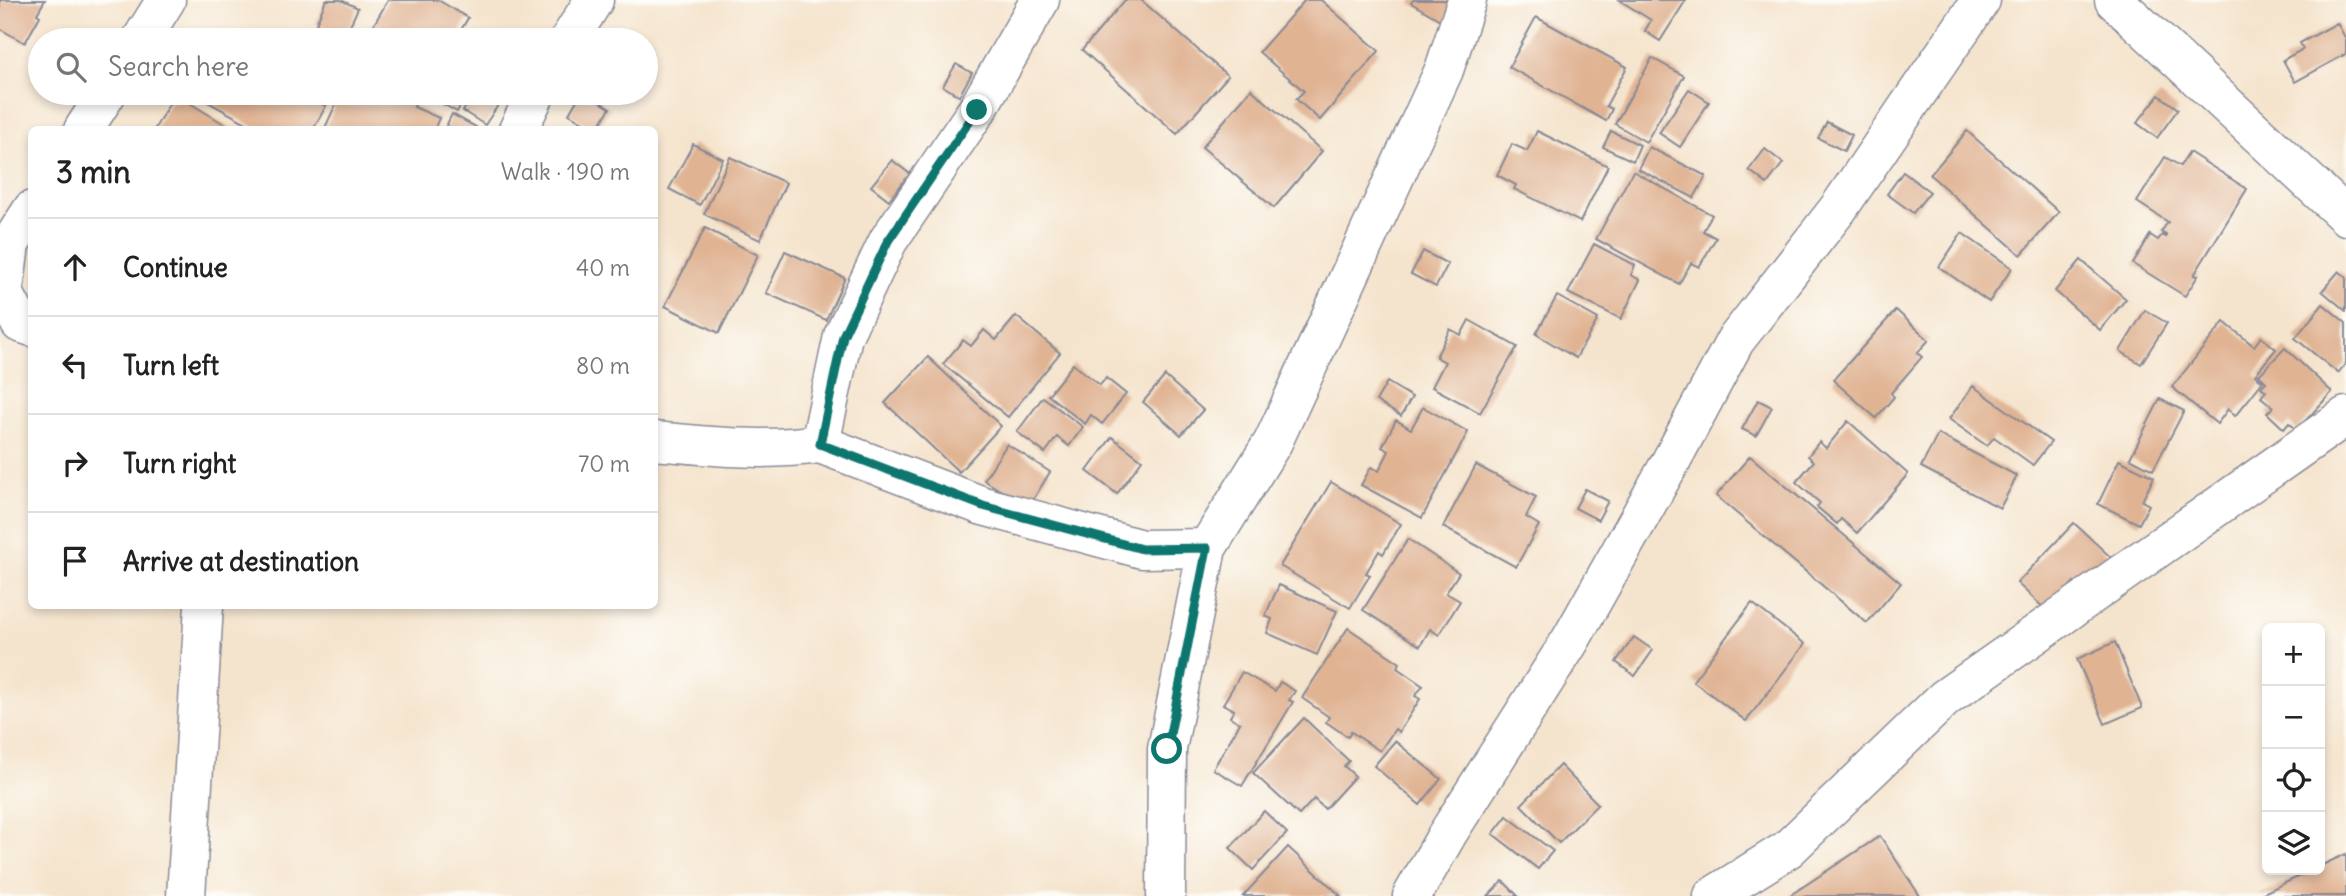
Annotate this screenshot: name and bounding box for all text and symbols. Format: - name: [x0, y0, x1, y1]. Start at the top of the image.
- search box: [28, 28, 658, 105]
- icon: search: [52, 48, 90, 86]
- text: Search here: [108, 50, 249, 83]
- route end: [961, 94, 992, 125]
- text: 3 min: [56, 153, 131, 191]
- text: Walk · 190 m: [501, 157, 630, 186]
- icon: ahead: [56, 248, 94, 286]
- text: Continue: [123, 251, 228, 284]
- text: 40 m: [576, 253, 630, 282]
- icon: left: [56, 346, 94, 384]
- text: Turn left: [123, 349, 219, 382]
- text: 80 m: [576, 351, 630, 380]
- icon: right: [56, 444, 94, 482]
- text: Turn right: [123, 447, 236, 480]
- text: 70 m: [578, 449, 630, 478]
- icon: arrive: [56, 542, 94, 580]
- text: Arrive at destination: [123, 545, 359, 578]
- map controls: [2262, 623, 2325, 875]
- button: +: [2262, 623, 2325, 686]
- button: −: [2262, 686, 2325, 749]
- route start: [1151, 733, 1182, 764]
- button: locate: [2262, 749, 2325, 812]
- button: layers: [2262, 812, 2325, 875]

